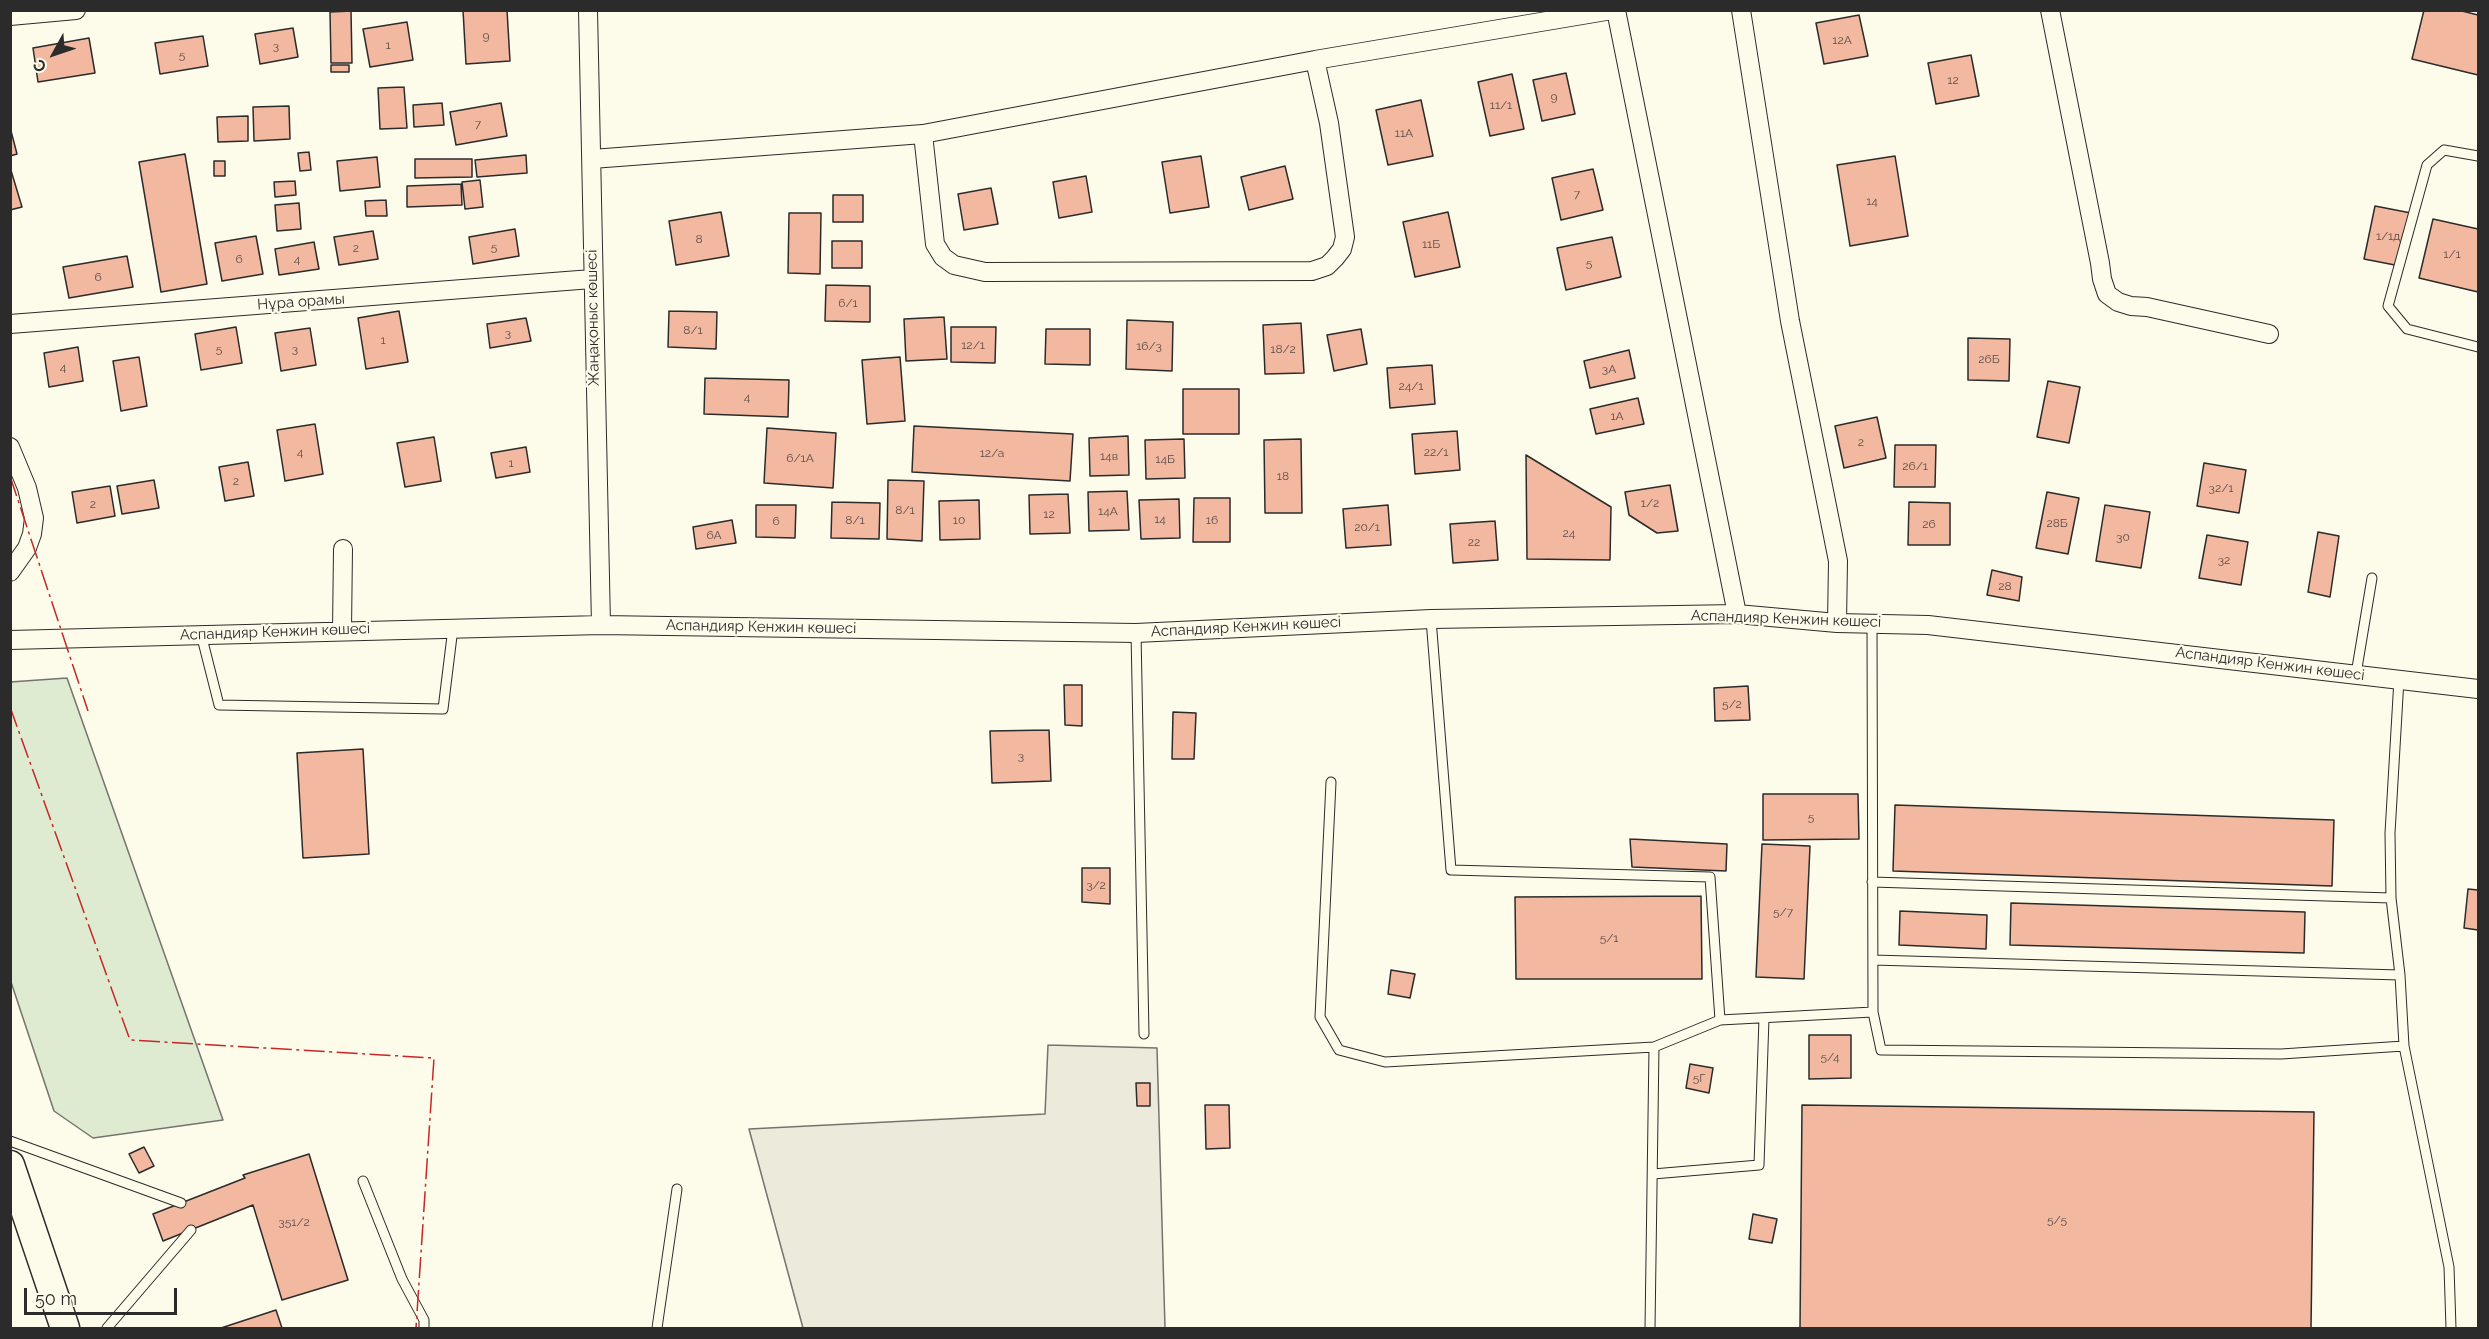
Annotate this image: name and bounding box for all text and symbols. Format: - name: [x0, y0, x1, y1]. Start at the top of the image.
- north arrow: [24, 24, 84, 84]
- house number: 9: [482, 29, 490, 43]
- house number: 12А: [1832, 33, 1852, 47]
- house number: 1: [385, 38, 391, 52]
- house number: 3: [273, 39, 279, 53]
- house number: 5: [179, 48, 185, 62]
- text: С: [29, 56, 51, 76]
- house number: 12: [1947, 73, 1959, 87]
- house number: 9: [1550, 90, 1558, 104]
- house number: 11/1: [1490, 98, 1512, 112]
- house number: 7: [475, 117, 481, 131]
- house number: 11А: [1395, 126, 1413, 140]
- house number: 7: [1574, 187, 1580, 201]
- house number: 14: [1866, 194, 1878, 208]
- house number: 1/1д: [2376, 229, 2400, 243]
- house number: 8: [695, 232, 703, 246]
- house number: 11Б: [1422, 237, 1440, 251]
- house number: 5: [491, 240, 497, 254]
- house number: 2: [353, 241, 359, 255]
- house number: 1/1: [2443, 247, 2461, 261]
- street label: Жаңақоныс көшесі: [583, 249, 603, 387]
- house number: 6: [235, 252, 243, 266]
- house number: 4: [294, 252, 300, 266]
- house number: 5: [1586, 256, 1592, 270]
- house number: 6: [94, 270, 102, 284]
- street label: Нұра орамы: [257, 290, 345, 314]
- house number: 6/1: [838, 296, 858, 310]
- house number: 8/1: [683, 323, 703, 337]
- house number: 3: [505, 326, 511, 340]
- house number: 1: [380, 333, 386, 347]
- house number: 12/1: [961, 338, 985, 352]
- house number: 16/3: [1136, 339, 1162, 353]
- house number: 5: [216, 342, 222, 356]
- house number: 3: [292, 342, 298, 356]
- house number: 18/2: [1270, 342, 1296, 356]
- house number: 26Б: [1978, 352, 2000, 366]
- house number: 4: [60, 360, 66, 374]
- house number: 3А: [1602, 362, 1616, 376]
- house number: 24/1: [1399, 379, 1423, 393]
- house number: 4: [744, 390, 750, 404]
- house number: 1А: [1610, 409, 1624, 423]
- house number: 2: [1858, 435, 1864, 449]
- house number: 4: [297, 445, 303, 459]
- house number: 22/1: [1424, 445, 1448, 459]
- house number: 12/а: [980, 446, 1004, 460]
- house number: 14в: [1100, 449, 1118, 463]
- house number: 6/1А: [786, 451, 814, 465]
- house number: 14Б: [1155, 452, 1175, 466]
- house number: 1: [508, 456, 514, 470]
- house number: 26/1: [1902, 459, 1928, 473]
- house number: 18: [1277, 469, 1289, 483]
- house number: 2: [233, 474, 239, 488]
- house number: 32/1: [2209, 481, 2233, 495]
- house number: 1/2: [1641, 496, 1659, 510]
- house number: 2: [90, 497, 96, 511]
- house number: 8/1: [895, 503, 915, 517]
- house number: 14А: [1098, 504, 1118, 518]
- house number: 12: [1043, 507, 1055, 521]
- house number: 14: [1154, 512, 1166, 526]
- house number: 8/1: [845, 513, 865, 527]
- house number: 10: [953, 513, 965, 527]
- house number: 16: [1206, 513, 1218, 527]
- house number: 6: [772, 514, 780, 528]
- house number: 28Б: [2046, 516, 2068, 530]
- house number: 26: [1922, 517, 1936, 531]
- house number: 20/1: [1354, 520, 1380, 534]
- house number: 24: [1563, 526, 1575, 540]
- house number: 6А: [706, 528, 722, 542]
- house number: 30: [2116, 530, 2130, 544]
- house number: 22: [1468, 535, 1480, 549]
- house number: 32: [2218, 553, 2230, 567]
- house number: 28: [1998, 579, 2012, 593]
- street label: Аспандияр Кенжин көшесі: [1690, 607, 1882, 631]
- street label: Аспандияр Кенжин көшесі: [1150, 613, 1342, 641]
- street label: Аспандияр Кенжин көшесі: [666, 616, 856, 638]
- street label: Аспандияр Кенжин көшесі: [179, 620, 371, 644]
- street label: Аспандияр Кенжин көшесі: [2174, 643, 2366, 685]
- house number: 5/2: [1722, 697, 1742, 711]
- house number: 3: [1018, 749, 1024, 763]
- house number: 5: [1808, 810, 1814, 824]
- house number: 3/2: [1086, 878, 1106, 892]
- house number: 5/7: [1773, 905, 1793, 919]
- house number: 5/1: [1600, 931, 1618, 945]
- house number: 5/4: [1820, 1050, 1840, 1064]
- house number: 5Г: [1693, 1071, 1705, 1085]
- house number: 5/5: [2047, 1213, 2067, 1227]
- house number: 351/2: [278, 1215, 310, 1229]
- scale bar: [27, 1276, 180, 1314]
- text: 50 m: [35, 1288, 77, 1309]

